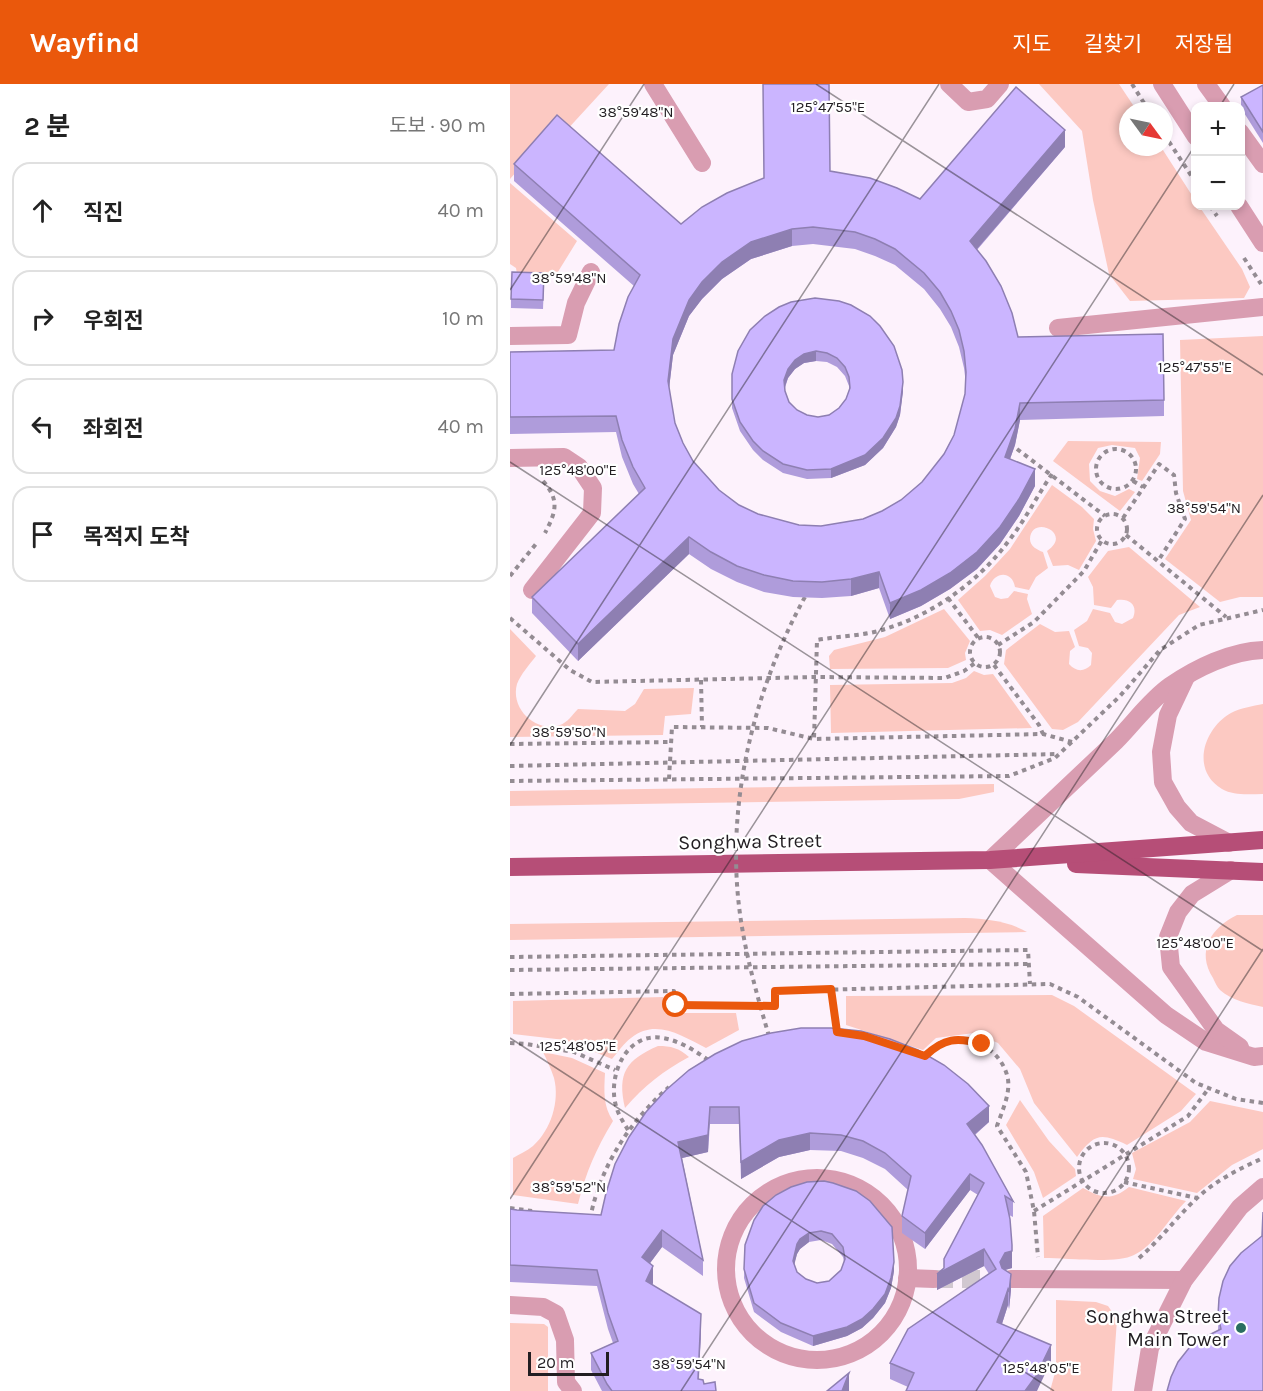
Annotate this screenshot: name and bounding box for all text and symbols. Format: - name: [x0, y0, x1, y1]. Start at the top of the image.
- text: Wayfind: [30, 26, 140, 59]
- text: 지도: [1012, 32, 1051, 56]
- text: 길찾기: [1084, 32, 1142, 56]
- text: 저장됨: [1175, 32, 1233, 56]
- text: 125°47'55"E: [791, 98, 865, 116]
- north arrow: [1119, 102, 1173, 156]
- map controls: [1191, 102, 1245, 210]
- button: +: [1191, 102, 1245, 156]
- text: 38°59'48"N: [599, 103, 673, 121]
- text: 2 분: [24, 111, 70, 142]
- text: 도보 · 90 m: [389, 114, 486, 137]
- button: −: [1191, 156, 1245, 210]
- icon: ahead: [26, 194, 59, 227]
- text: 40 m: [438, 199, 484, 222]
- text: 직진: [83, 200, 123, 226]
- text: 38°59'48"N: [532, 269, 606, 287]
- icon: right: [26, 302, 59, 335]
- text: 10 m: [442, 307, 484, 330]
- text: 우회전: [83, 308, 144, 334]
- text: 125°47'55"E: [1158, 358, 1232, 376]
- icon: left: [26, 410, 59, 443]
- text: 40 m: [438, 415, 484, 438]
- text: 좌회전: [83, 416, 144, 442]
- text: 125°48'00"E: [539, 461, 617, 479]
- text: 38°59'54"N: [1167, 499, 1241, 517]
- icon: arrive: [26, 518, 59, 551]
- text: 목적지 도착: [83, 524, 190, 550]
- text: 38°59'50"N: [532, 723, 606, 741]
- street label: Songhwa Street: [678, 829, 822, 854]
- text: 125°48'00"E: [1156, 934, 1234, 952]
- route start: [662, 991, 688, 1017]
- route end: [968, 1030, 994, 1056]
- text: 125°48'05"E: [539, 1037, 617, 1055]
- text: 38°59'52"N: [532, 1178, 606, 1196]
- place label: Songhwa Street Main Tower: [1085, 1305, 1230, 1351]
- marker: Songhwa Street Main Tower: [1234, 1321, 1248, 1335]
- scale bar: [528, 1349, 609, 1376]
- text: 20 m: [537, 1353, 575, 1372]
- text: 38°59'54"N: [652, 1355, 726, 1373]
- text: 125°48'05"E: [1002, 1359, 1080, 1377]

